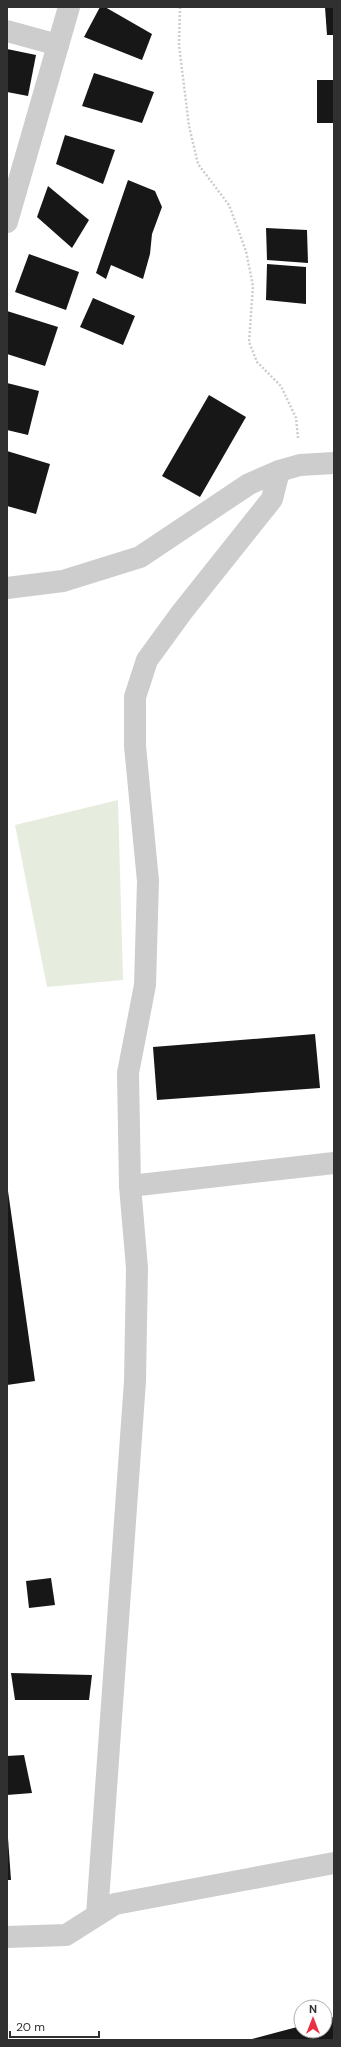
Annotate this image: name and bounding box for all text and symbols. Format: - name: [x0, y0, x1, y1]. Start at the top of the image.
- north arrow: [293, 1999, 333, 2039]
- text: N: [309, 2002, 317, 2016]
- scale bar: [10, 2013, 99, 2039]
- text: 20 m: [16, 2019, 45, 2035]

